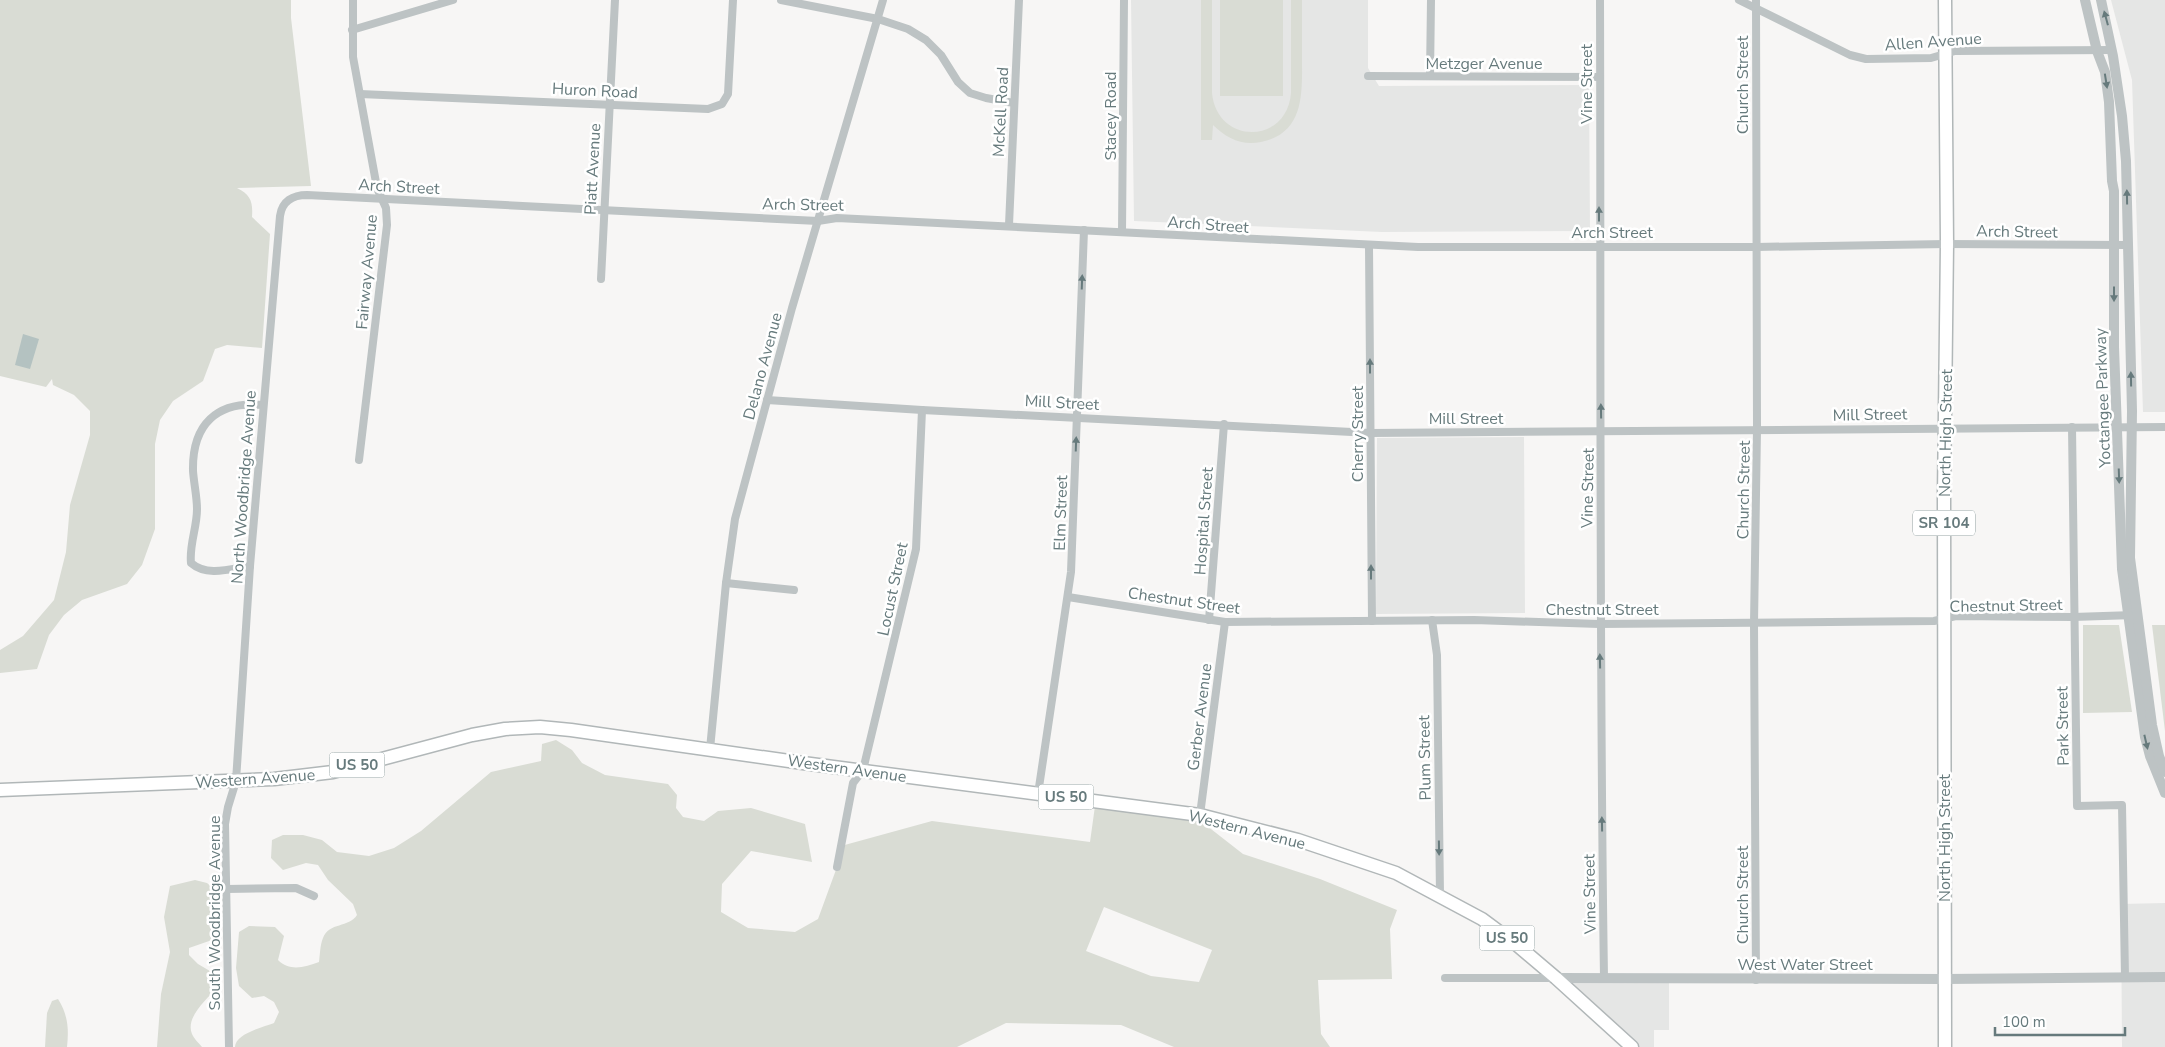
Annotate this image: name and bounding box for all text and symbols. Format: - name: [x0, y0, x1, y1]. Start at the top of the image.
- one-way arrow: [2102, 11, 2110, 26]
- street label: Allen Avenue: [1884, 28, 1982, 56]
- street label: Church Street: [1732, 35, 1754, 134]
- street label: Vine Street: [1576, 44, 1598, 125]
- street label: Metzger Avenue: [1425, 53, 1543, 75]
- street label: McKell Road: [988, 66, 1014, 158]
- street label: Stacey Road: [1100, 71, 1122, 161]
- one-way arrow: [2102, 73, 2110, 89]
- street label: Huron Road: [551, 78, 639, 104]
- street label: Piatt Avenue: [580, 123, 606, 216]
- street label: Arch Street: [358, 174, 441, 200]
- one-way arrow: [2123, 188, 2131, 204]
- street label: Arch Street: [762, 193, 844, 217]
- one-way arrow: [1595, 205, 1603, 221]
- street label: Arch Street: [1166, 211, 1250, 239]
- street label: Fairway Avenue: [351, 214, 383, 330]
- street label: Arch Street: [1976, 220, 2058, 244]
- street label: Arch Street: [1571, 222, 1653, 244]
- one-way arrow: [1079, 273, 1087, 289]
- one-way arrow: [2110, 287, 2118, 303]
- street label: Delano Avenue: [738, 310, 788, 422]
- street label: Yoctangee Parkway: [2090, 327, 2116, 469]
- one-way arrow: [1366, 358, 1374, 374]
- street label: North High Street: [1934, 369, 1958, 497]
- one-way arrow: [2127, 370, 2135, 386]
- street label: Cherry Street: [1347, 385, 1369, 482]
- street label: North Woodbridge Avenue: [226, 390, 262, 585]
- street label: Mill Street: [1024, 390, 1100, 416]
- one-way arrow: [1597, 403, 1605, 419]
- street label: Mill Street: [1833, 403, 1908, 427]
- street label: Mill Street: [1429, 408, 1504, 430]
- one-way arrow: [1072, 436, 1080, 452]
- street label: Church Street: [1732, 440, 1756, 540]
- street label: Vine Street: [1576, 447, 1600, 529]
- street label: Hospital Street: [1189, 466, 1219, 576]
- one-way arrow: [2116, 468, 2124, 484]
- street label: Elm Street: [1049, 475, 1073, 551]
- road number: SR 104: [1913, 510, 1975, 536]
- street label: Locust Street: [872, 540, 914, 638]
- one-way arrow: [1367, 564, 1375, 580]
- street label: Chestnut Street: [1126, 582, 1242, 620]
- street label: Chestnut Street: [1949, 594, 2063, 618]
- street label: Chestnut Street: [1545, 599, 1659, 621]
- one-way arrow: [1596, 653, 1604, 669]
- street label: Gerber Avenue: [1182, 662, 1217, 772]
- street label: Park Street: [2051, 686, 2075, 766]
- street label: Plum Street: [1413, 715, 1437, 801]
- one-way arrow: [2142, 734, 2150, 749]
- street label: Western Avenue: [786, 750, 908, 788]
- road number: US 50: [330, 752, 384, 778]
- street label: Western Avenue: [194, 764, 316, 794]
- street label: North High Street: [1934, 774, 1956, 902]
- road number: US 50: [1038, 784, 1094, 810]
- street label: Western Avenue: [1186, 805, 1308, 855]
- one-way arrow: [1598, 815, 1606, 831]
- street label: South Woodbridge Avenue: [204, 816, 226, 1010]
- one-way arrow: [1435, 841, 1443, 857]
- street label: Church Street: [1732, 845, 1754, 944]
- street label: Vine Street: [1578, 853, 1602, 935]
- road number: US 50: [1480, 926, 1534, 950]
- street label: West Water Street: [1737, 954, 1873, 976]
- scale bar: [1995, 1004, 2125, 1036]
- text: 100 m: [2002, 1012, 2046, 1032]

